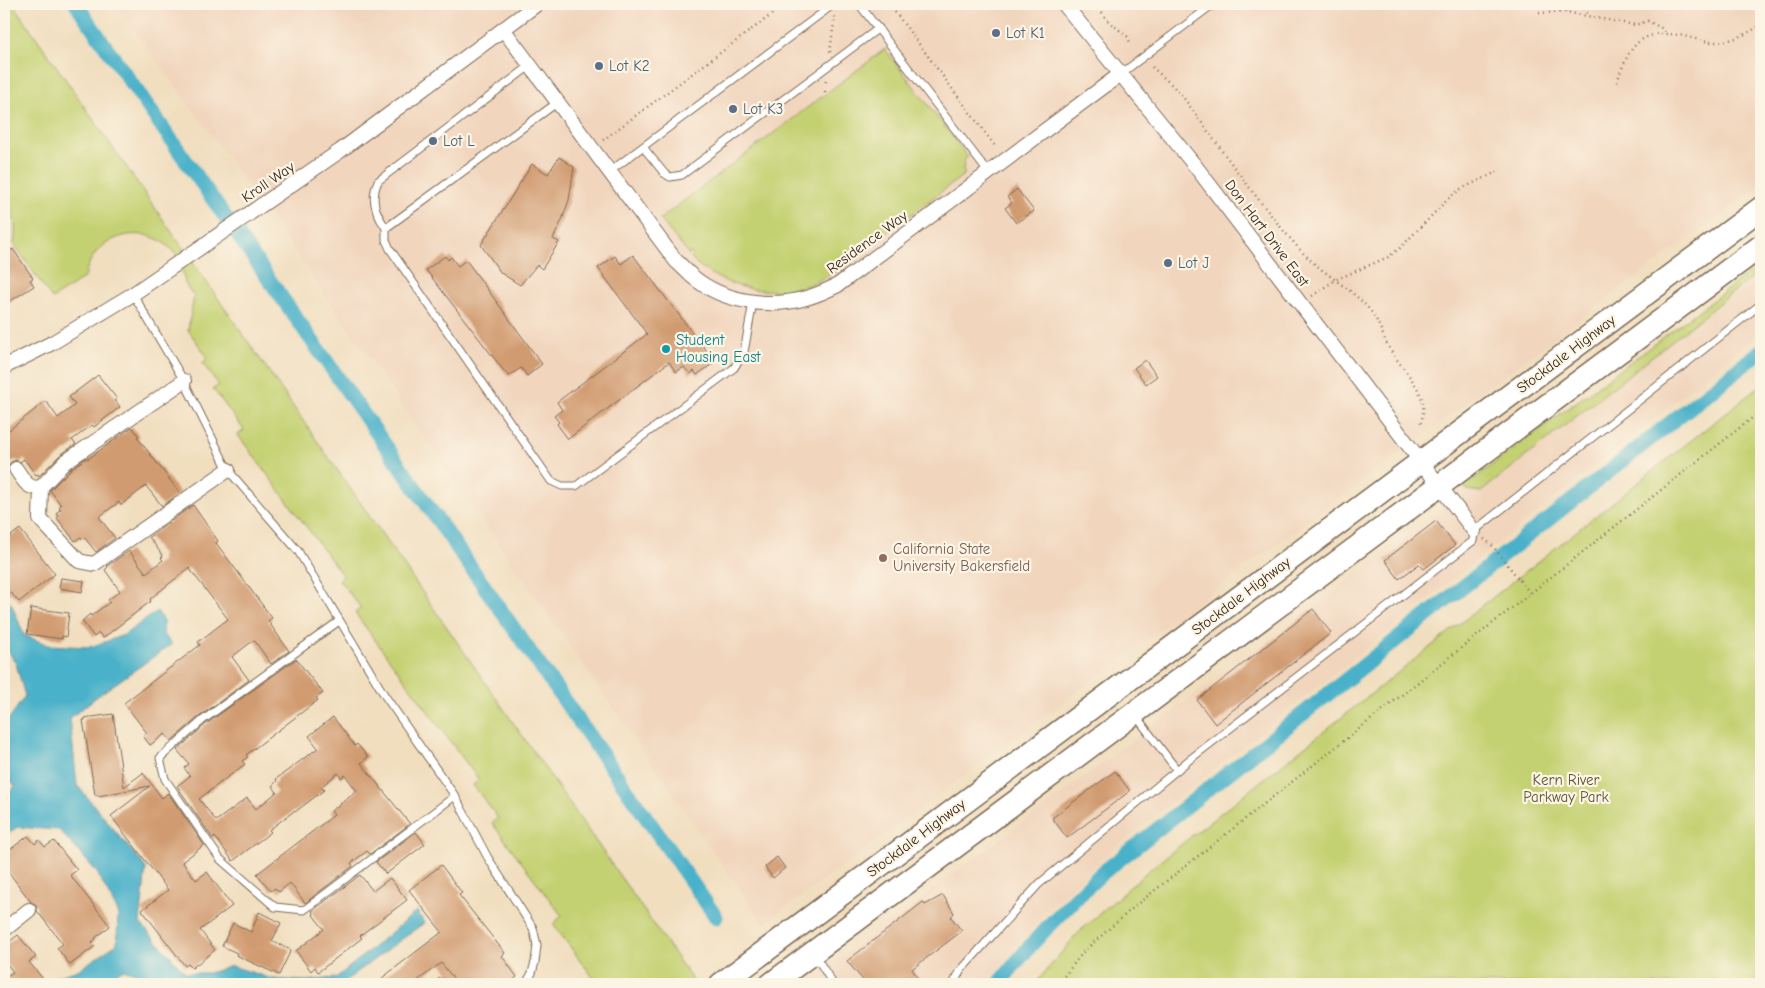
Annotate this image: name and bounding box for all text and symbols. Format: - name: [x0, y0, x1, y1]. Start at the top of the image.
- place label: Lot K1: [1006, 24, 1045, 42]
- marker: Lot K1: [990, 27, 1002, 39]
- place label: Lot K2: [609, 57, 650, 75]
- marker: Lot K2: [593, 60, 605, 72]
- place label: Lot K3: [743, 100, 783, 118]
- marker: Lot K3: [727, 103, 739, 115]
- place label: Lot L: [443, 132, 475, 150]
- marker: Lot L: [427, 135, 439, 147]
- street label: Kroll Way: [238, 158, 298, 206]
- street label: Don Hart Drive East: [1221, 176, 1313, 291]
- street label: Residence Way: [823, 206, 911, 277]
- place label: Lot J: [1178, 254, 1209, 272]
- marker: Lot J: [1162, 257, 1174, 269]
- street label: Stockdale Highway: [1513, 311, 1619, 397]
- place label: Student Housing East: [676, 331, 761, 366]
- marker: Student Housing East: [660, 343, 672, 355]
- place label: California State University Bakersfield: [893, 540, 1030, 575]
- marker: California State University Bakersfield: [877, 552, 889, 564]
- street label: Stockdale Highway: [1188, 553, 1294, 639]
- park label: Kern River Parkway Park: [1523, 771, 1610, 806]
- street label: Stockdale Highway: [863, 795, 969, 881]

